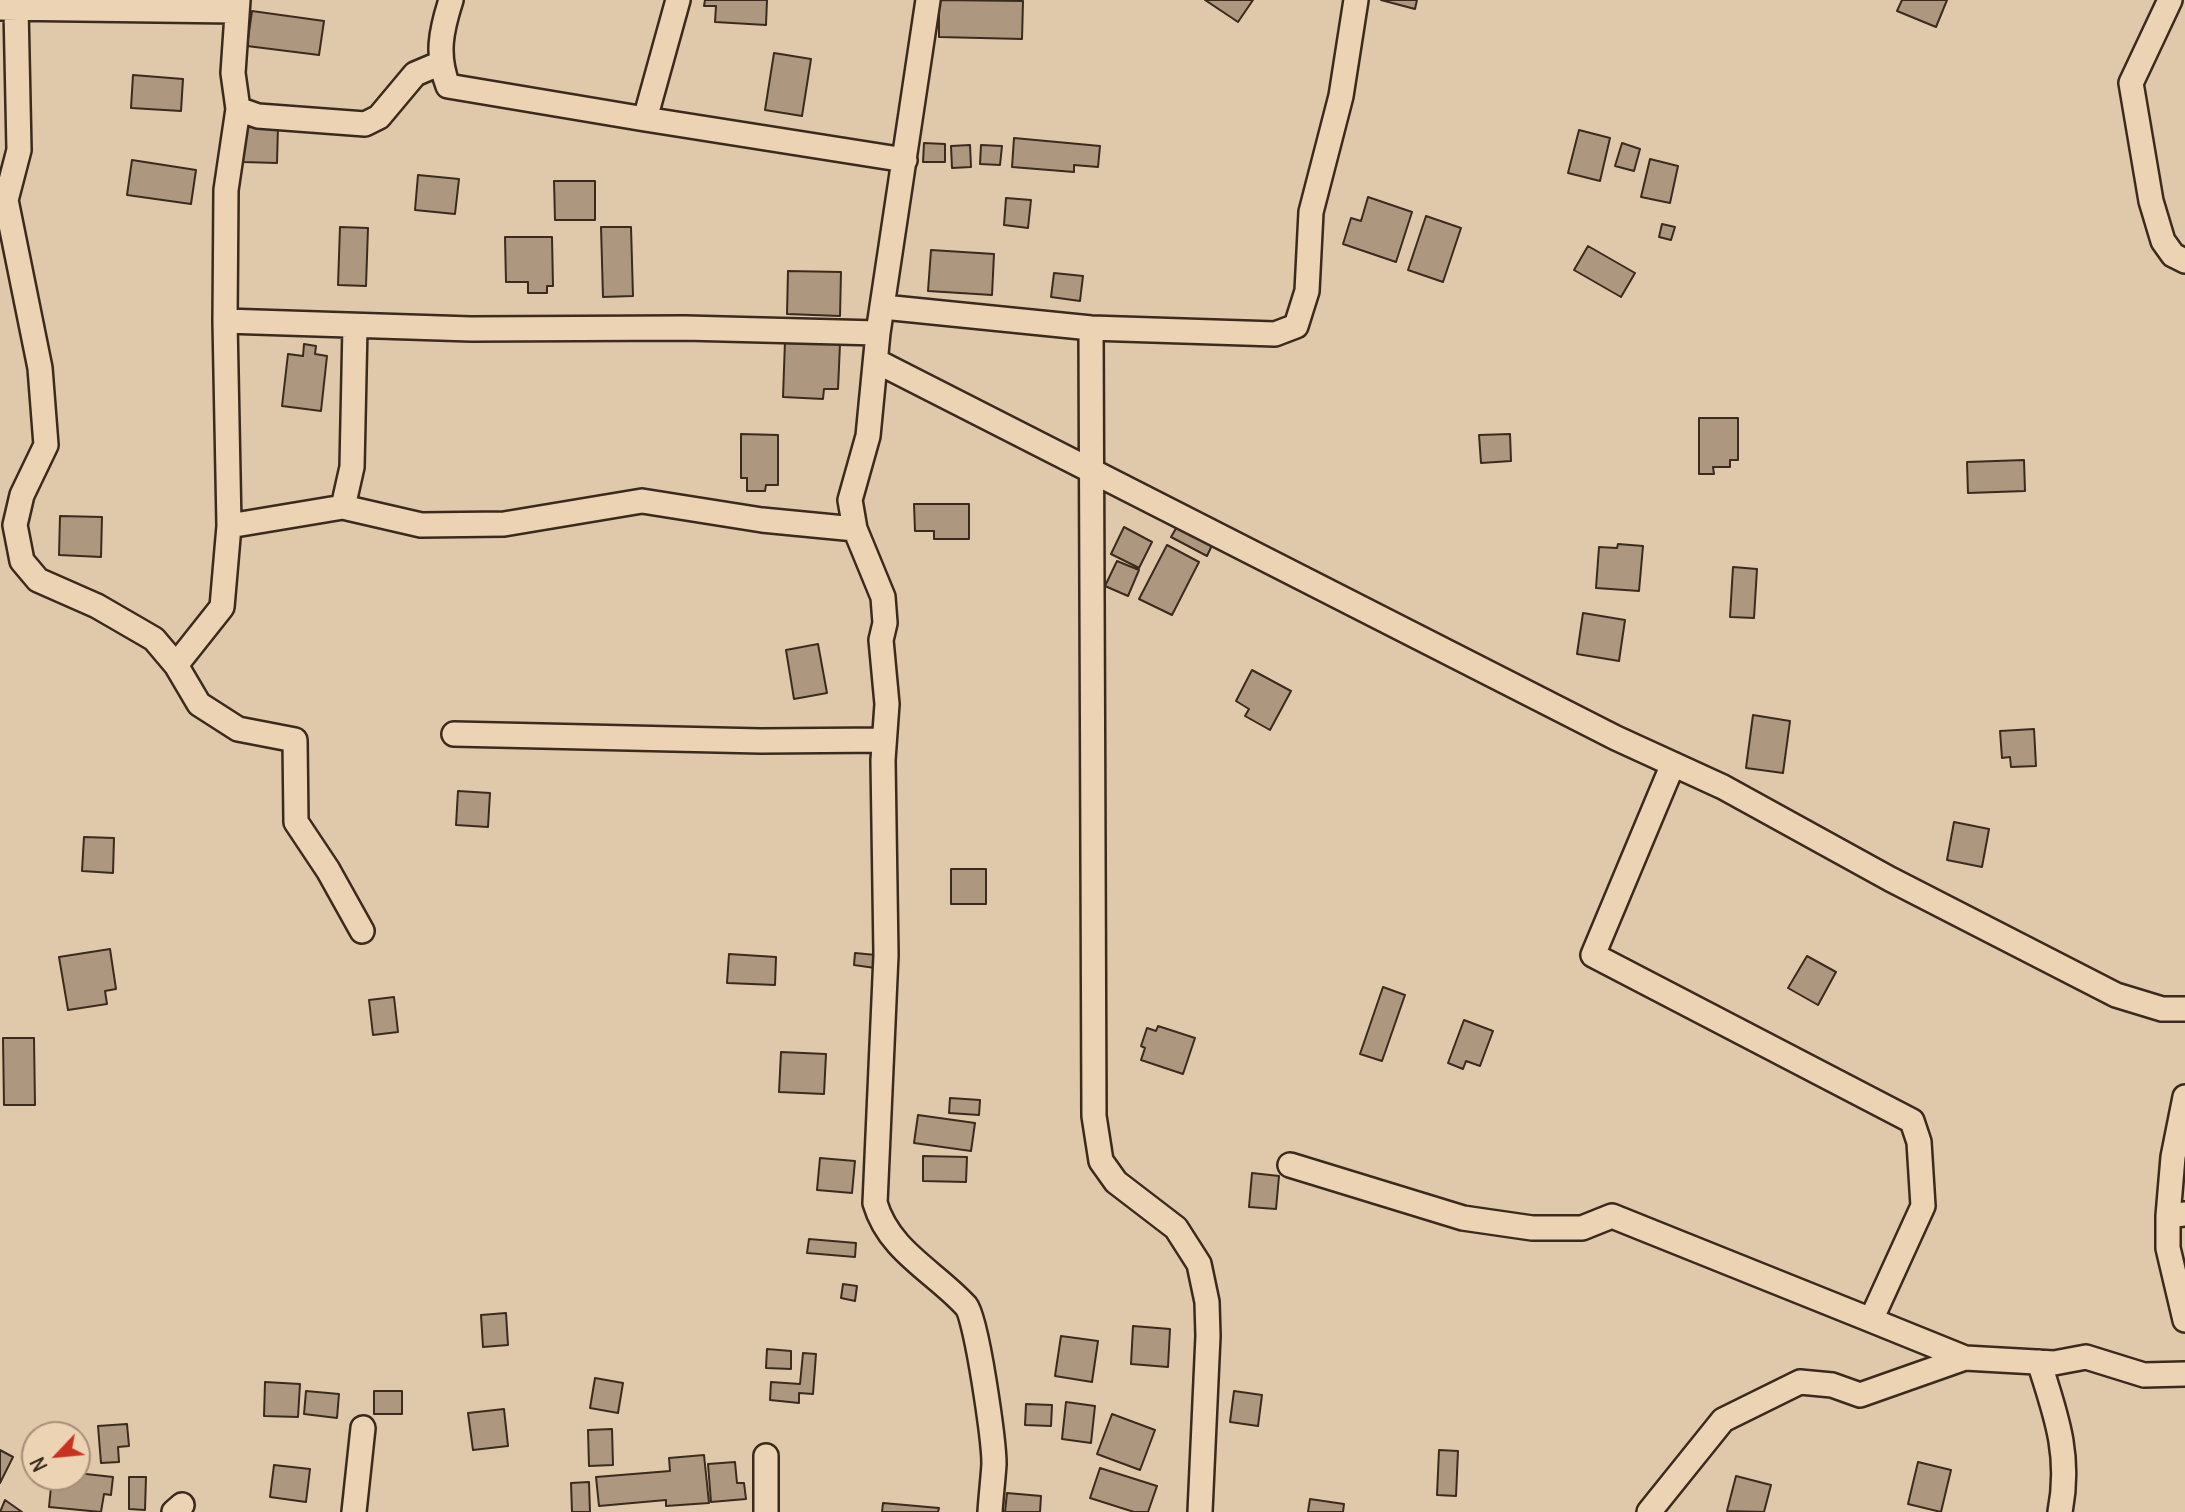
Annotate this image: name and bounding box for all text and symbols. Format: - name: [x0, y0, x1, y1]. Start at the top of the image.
- north arrow: [21, 1421, 91, 1491]
- text: N: [25, 1453, 53, 1476]

